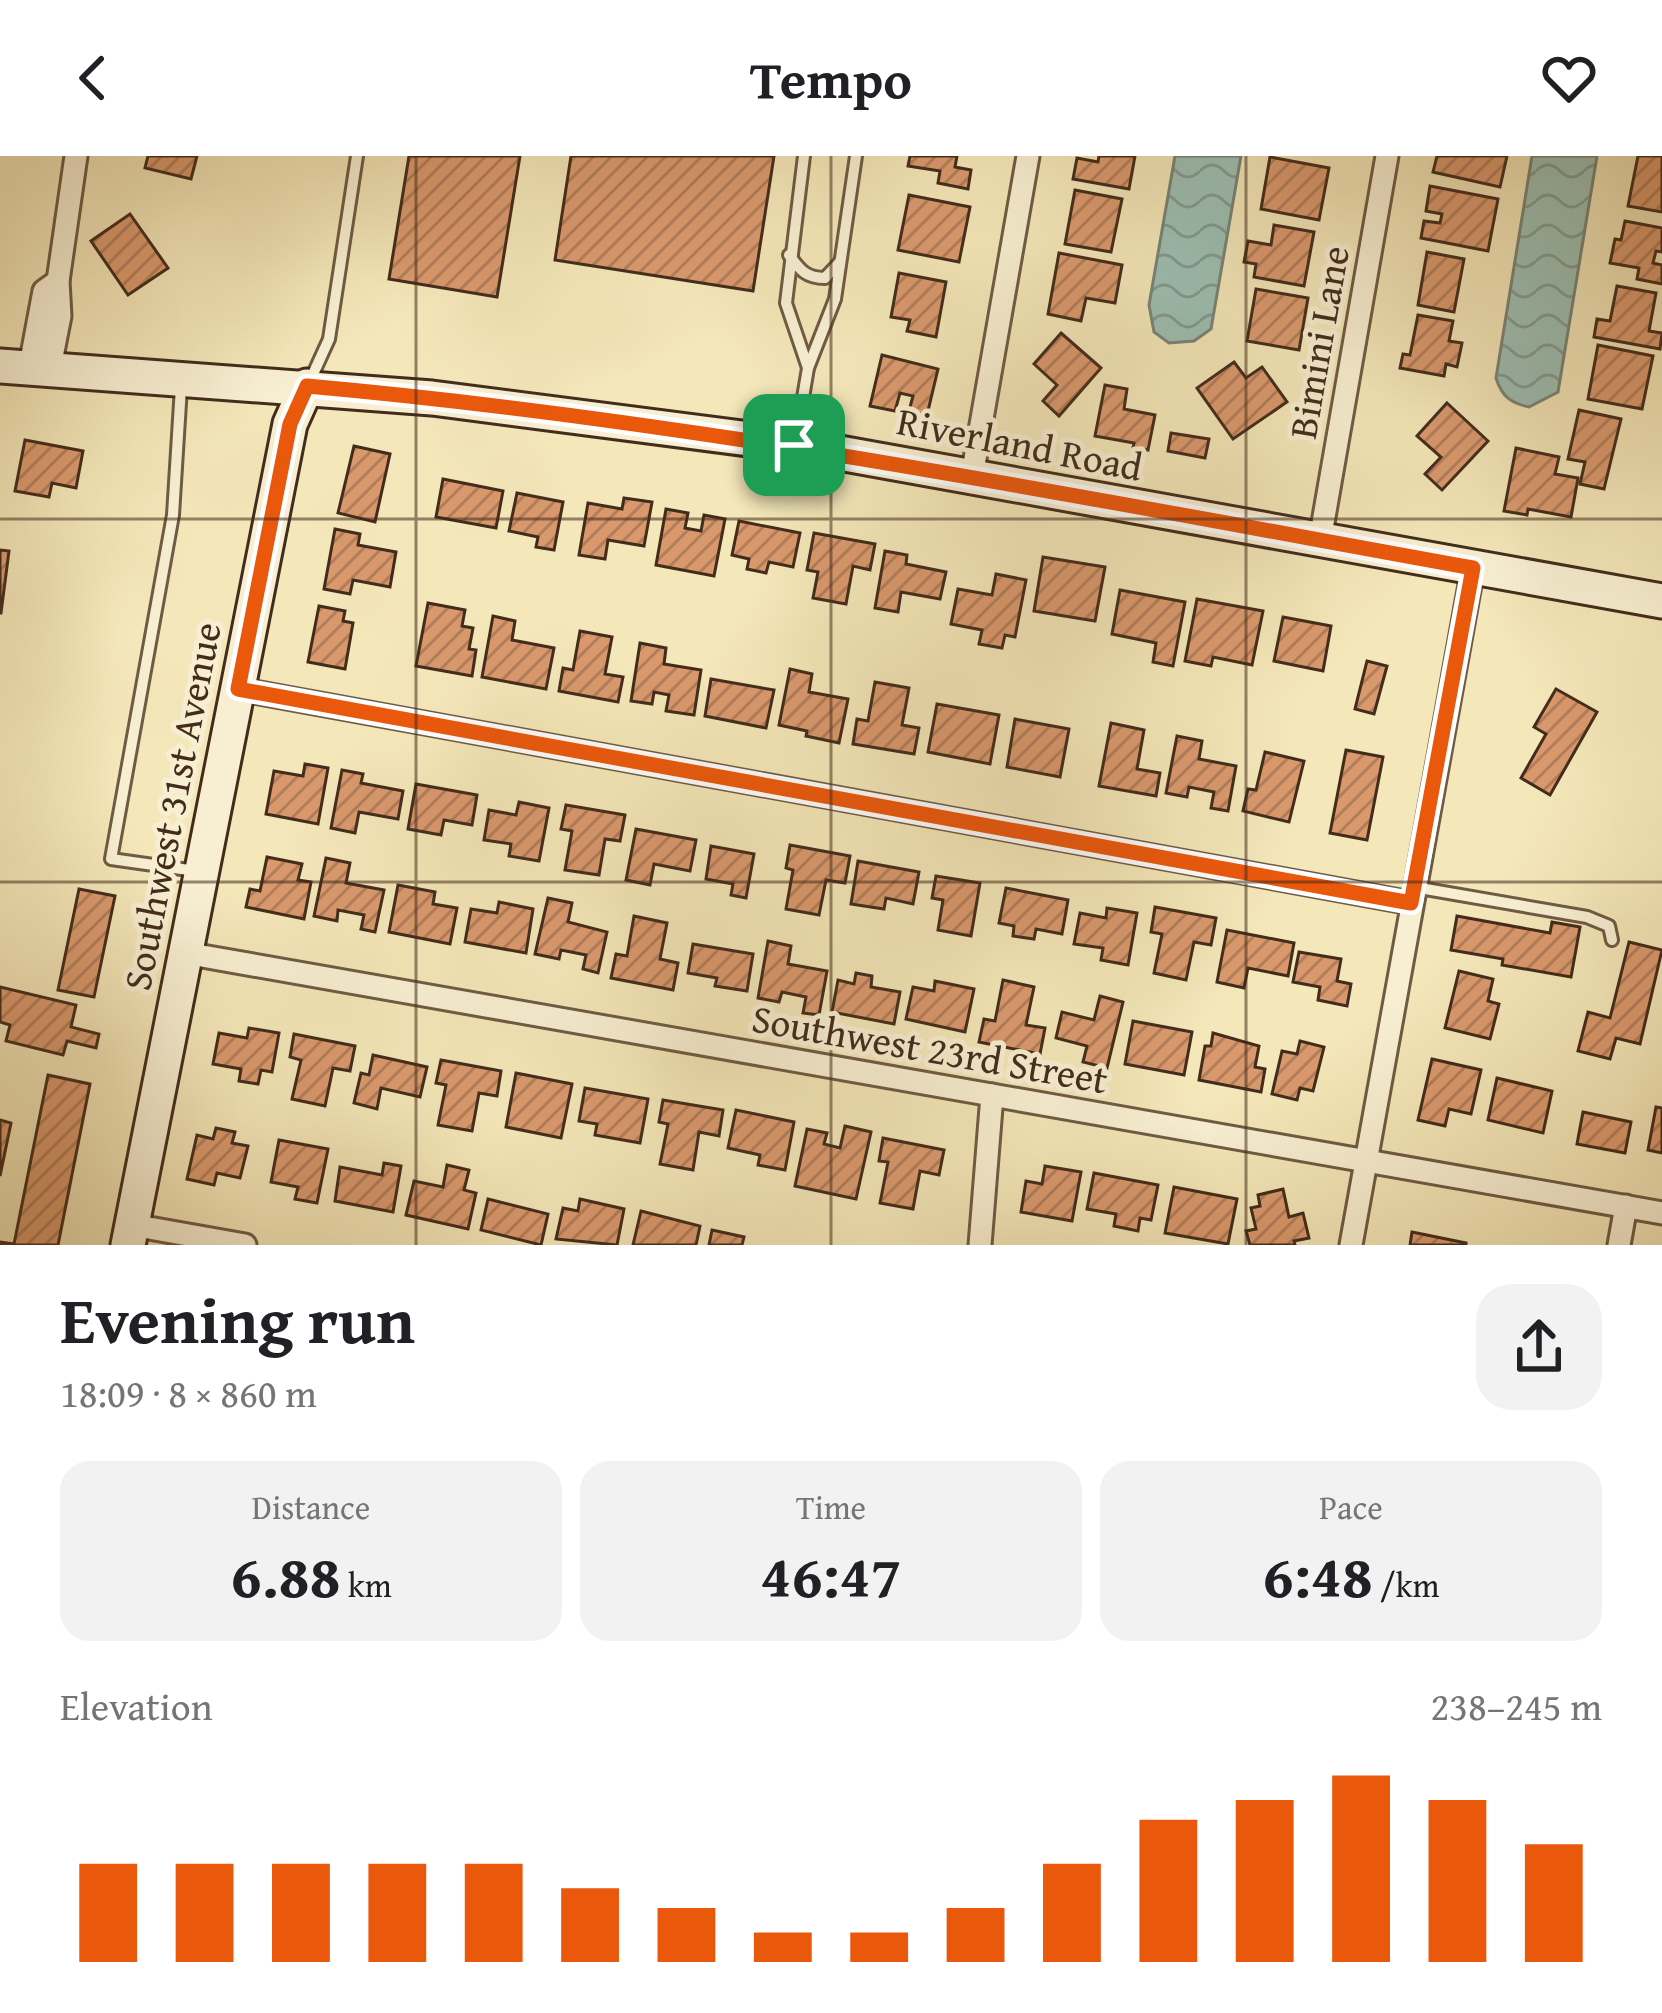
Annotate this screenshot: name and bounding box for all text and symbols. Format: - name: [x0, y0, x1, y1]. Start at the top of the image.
- text: Tempo: [750, 39, 912, 118]
- icon: back: [60, 45, 126, 111]
- icon: heart: [1536, 45, 1602, 111]
- street label: Bimini Lane: [1273, 241, 1363, 443]
- street label: Riverland Road: [893, 391, 1148, 495]
- pin: [743, 394, 845, 496]
- icon: arrive: [761, 412, 827, 478]
- street label: Southwest 31st Avenue: [107, 617, 235, 995]
- street label: Southwest 23rd Street: [748, 989, 1112, 1107]
- text: Evening run: [60, 1270, 415, 1367]
- button: share: [1476, 1284, 1602, 1410]
- text: 18:09 · 8 × 860 m: [60, 1364, 317, 1421]
- text: Distance: [252, 1483, 370, 1531]
- text: Time: [796, 1483, 866, 1531]
- text: Pace: [1319, 1483, 1383, 1531]
- text: 6.88: [230, 1531, 341, 1619]
- text: 46:47: [760, 1531, 902, 1619]
- text: 6:48: [1263, 1531, 1373, 1619]
- text: km: [341, 1561, 392, 1609]
- text: /km: [1373, 1561, 1439, 1609]
- text: Elevation: [60, 1677, 213, 1734]
- text: 238–245 m: [1430, 1677, 1602, 1734]

